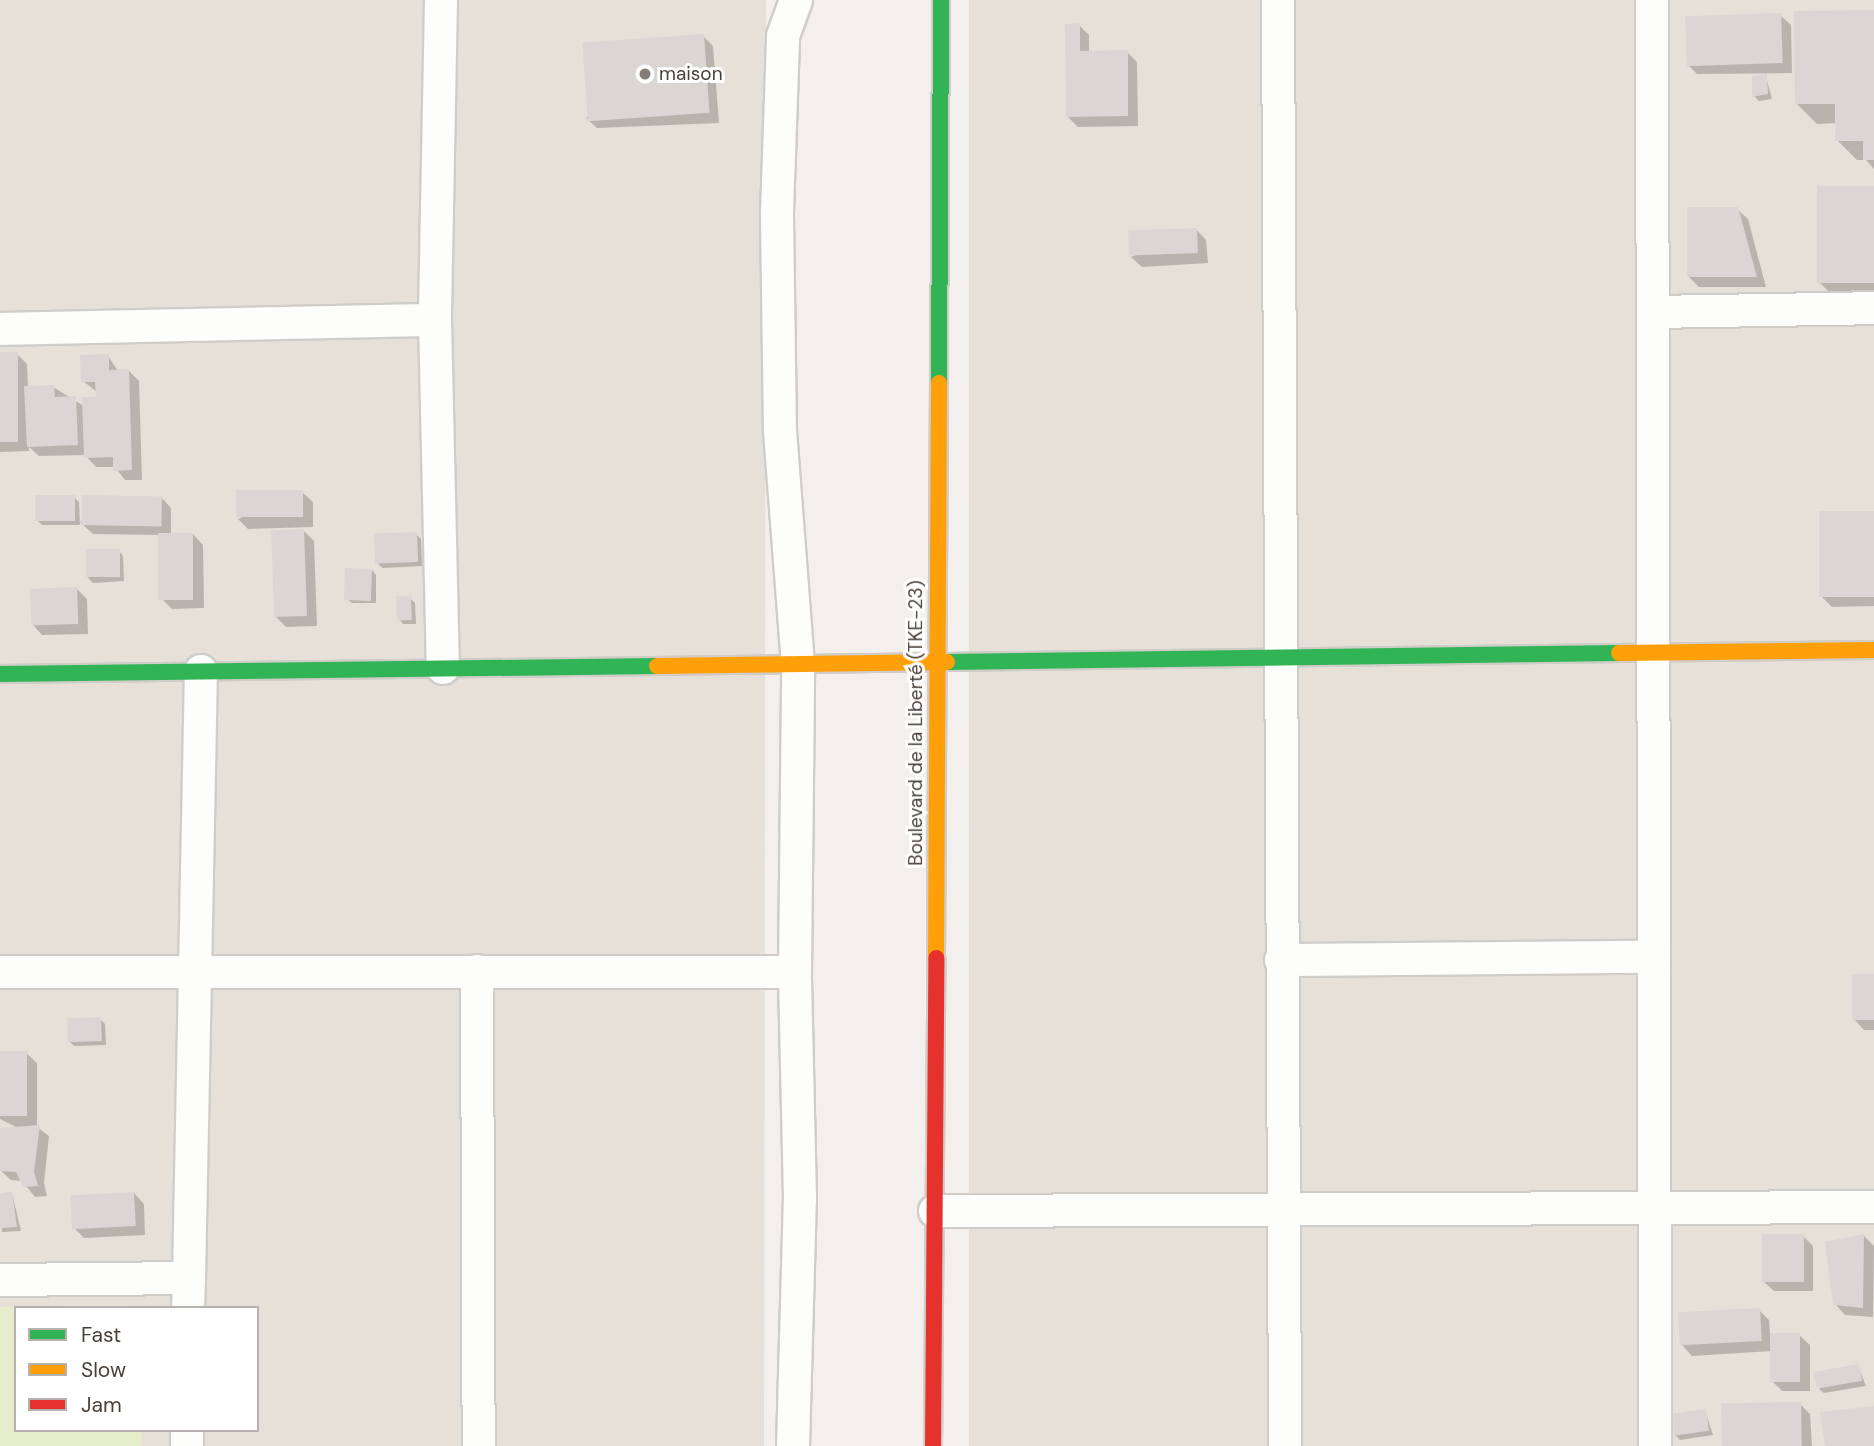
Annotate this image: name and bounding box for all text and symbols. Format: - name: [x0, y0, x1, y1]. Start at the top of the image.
- place label: maison: [659, 63, 723, 85]
- marker: maison: [637, 66, 653, 82]
- street label: Boulevard de la Liberté (TKE-23): [905, 580, 927, 866]
- legend: [14, 1306, 259, 1432]
- text: Fast: [81, 1321, 121, 1349]
- text: Slow: [81, 1356, 126, 1384]
- text: Jam: [81, 1391, 122, 1419]

